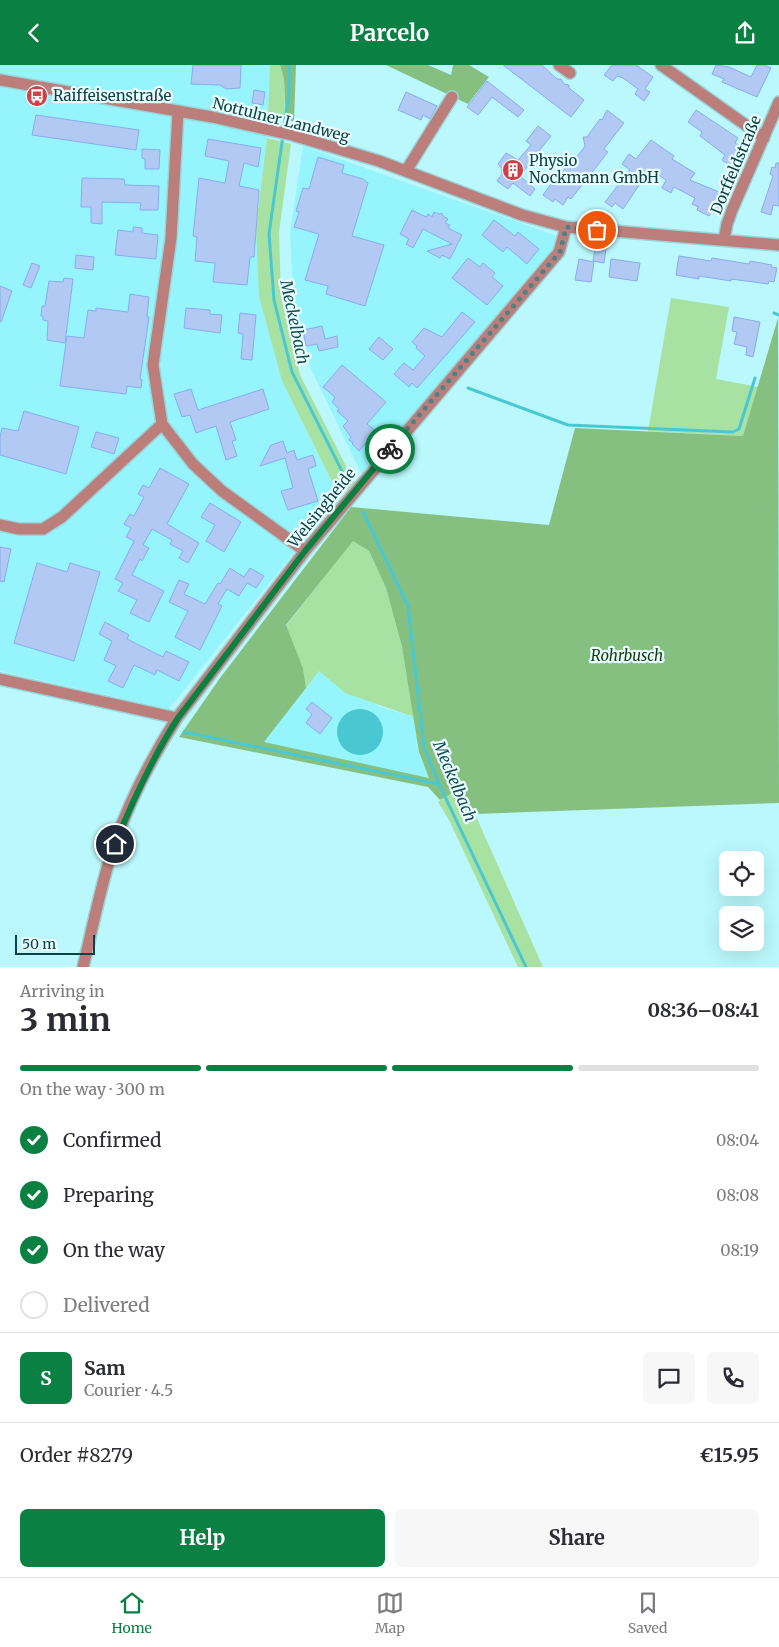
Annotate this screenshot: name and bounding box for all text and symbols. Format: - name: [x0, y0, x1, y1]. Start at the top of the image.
- icon: back: [20, 19, 48, 47]
- text: Parcelo: [350, 19, 429, 47]
- icon: share: [731, 19, 759, 47]
- bus stop icon: Raiffeisenstraße: [25, 84, 49, 108]
- place label: Raiffeisenstraße: [53, 86, 172, 105]
- street label: Nottulner Landweg: [211, 93, 352, 146]
- street label: Dorffeldstraße: [706, 112, 765, 217]
- place label: Physio Nockmann GmbH: [529, 151, 659, 187]
- building icon: Physio Nockmann GmbH: [501, 158, 525, 182]
- pin: [576, 209, 618, 251]
- icon: bag: [583, 216, 611, 244]
- water label: Meckelbach: [276, 277, 314, 366]
- courier: [365, 424, 415, 474]
- icon: bike: [376, 435, 404, 463]
- street label: Welsingheide: [283, 464, 360, 552]
- park label: Rohrbusch: [591, 646, 663, 665]
- water label: Meckelbach: [429, 737, 481, 825]
- pin: [94, 823, 136, 865]
- icon: home: [101, 830, 129, 858]
- map controls: [719, 851, 764, 951]
- button: locate: [719, 851, 764, 896]
- button: layers: [719, 906, 764, 951]
- scale bar: [15, 932, 95, 955]
- text: 50 m: [22, 935, 56, 953]
- text: Arriving in: [20, 981, 105, 1001]
- text: 08:36–08:41: [647, 998, 759, 1022]
- text: 3 min: [20, 1000, 111, 1040]
- text: On the way · 300 m: [20, 1079, 165, 1099]
- icon: check: [20, 1126, 48, 1154]
- text: Confirmed: [63, 1128, 161, 1152]
- text: 08:04: [716, 1130, 759, 1150]
- icon: check: [20, 1181, 48, 1209]
- text: Preparing: [63, 1183, 154, 1207]
- text: 08:08: [716, 1185, 759, 1205]
- icon: check: [20, 1236, 48, 1264]
- text: On the way: [63, 1238, 165, 1262]
- text: 08:19: [720, 1240, 759, 1260]
- text: Delivered: [63, 1293, 150, 1317]
- button: chat: [643, 1352, 695, 1404]
- button: phone: [707, 1352, 759, 1404]
- text: Sam: [84, 1356, 125, 1380]
- text: S: [40, 1366, 52, 1390]
- text: Courier · 4.5: [84, 1380, 173, 1400]
- text: Order #8279: [20, 1443, 133, 1467]
- text: €15.95: [700, 1443, 759, 1467]
- button: Help: [20, 1509, 385, 1567]
- button: Share: [395, 1509, 759, 1567]
- tab: Home: [112, 1589, 152, 1637]
- tab: Map: [375, 1589, 405, 1637]
- tab: Saved: [628, 1589, 667, 1637]

